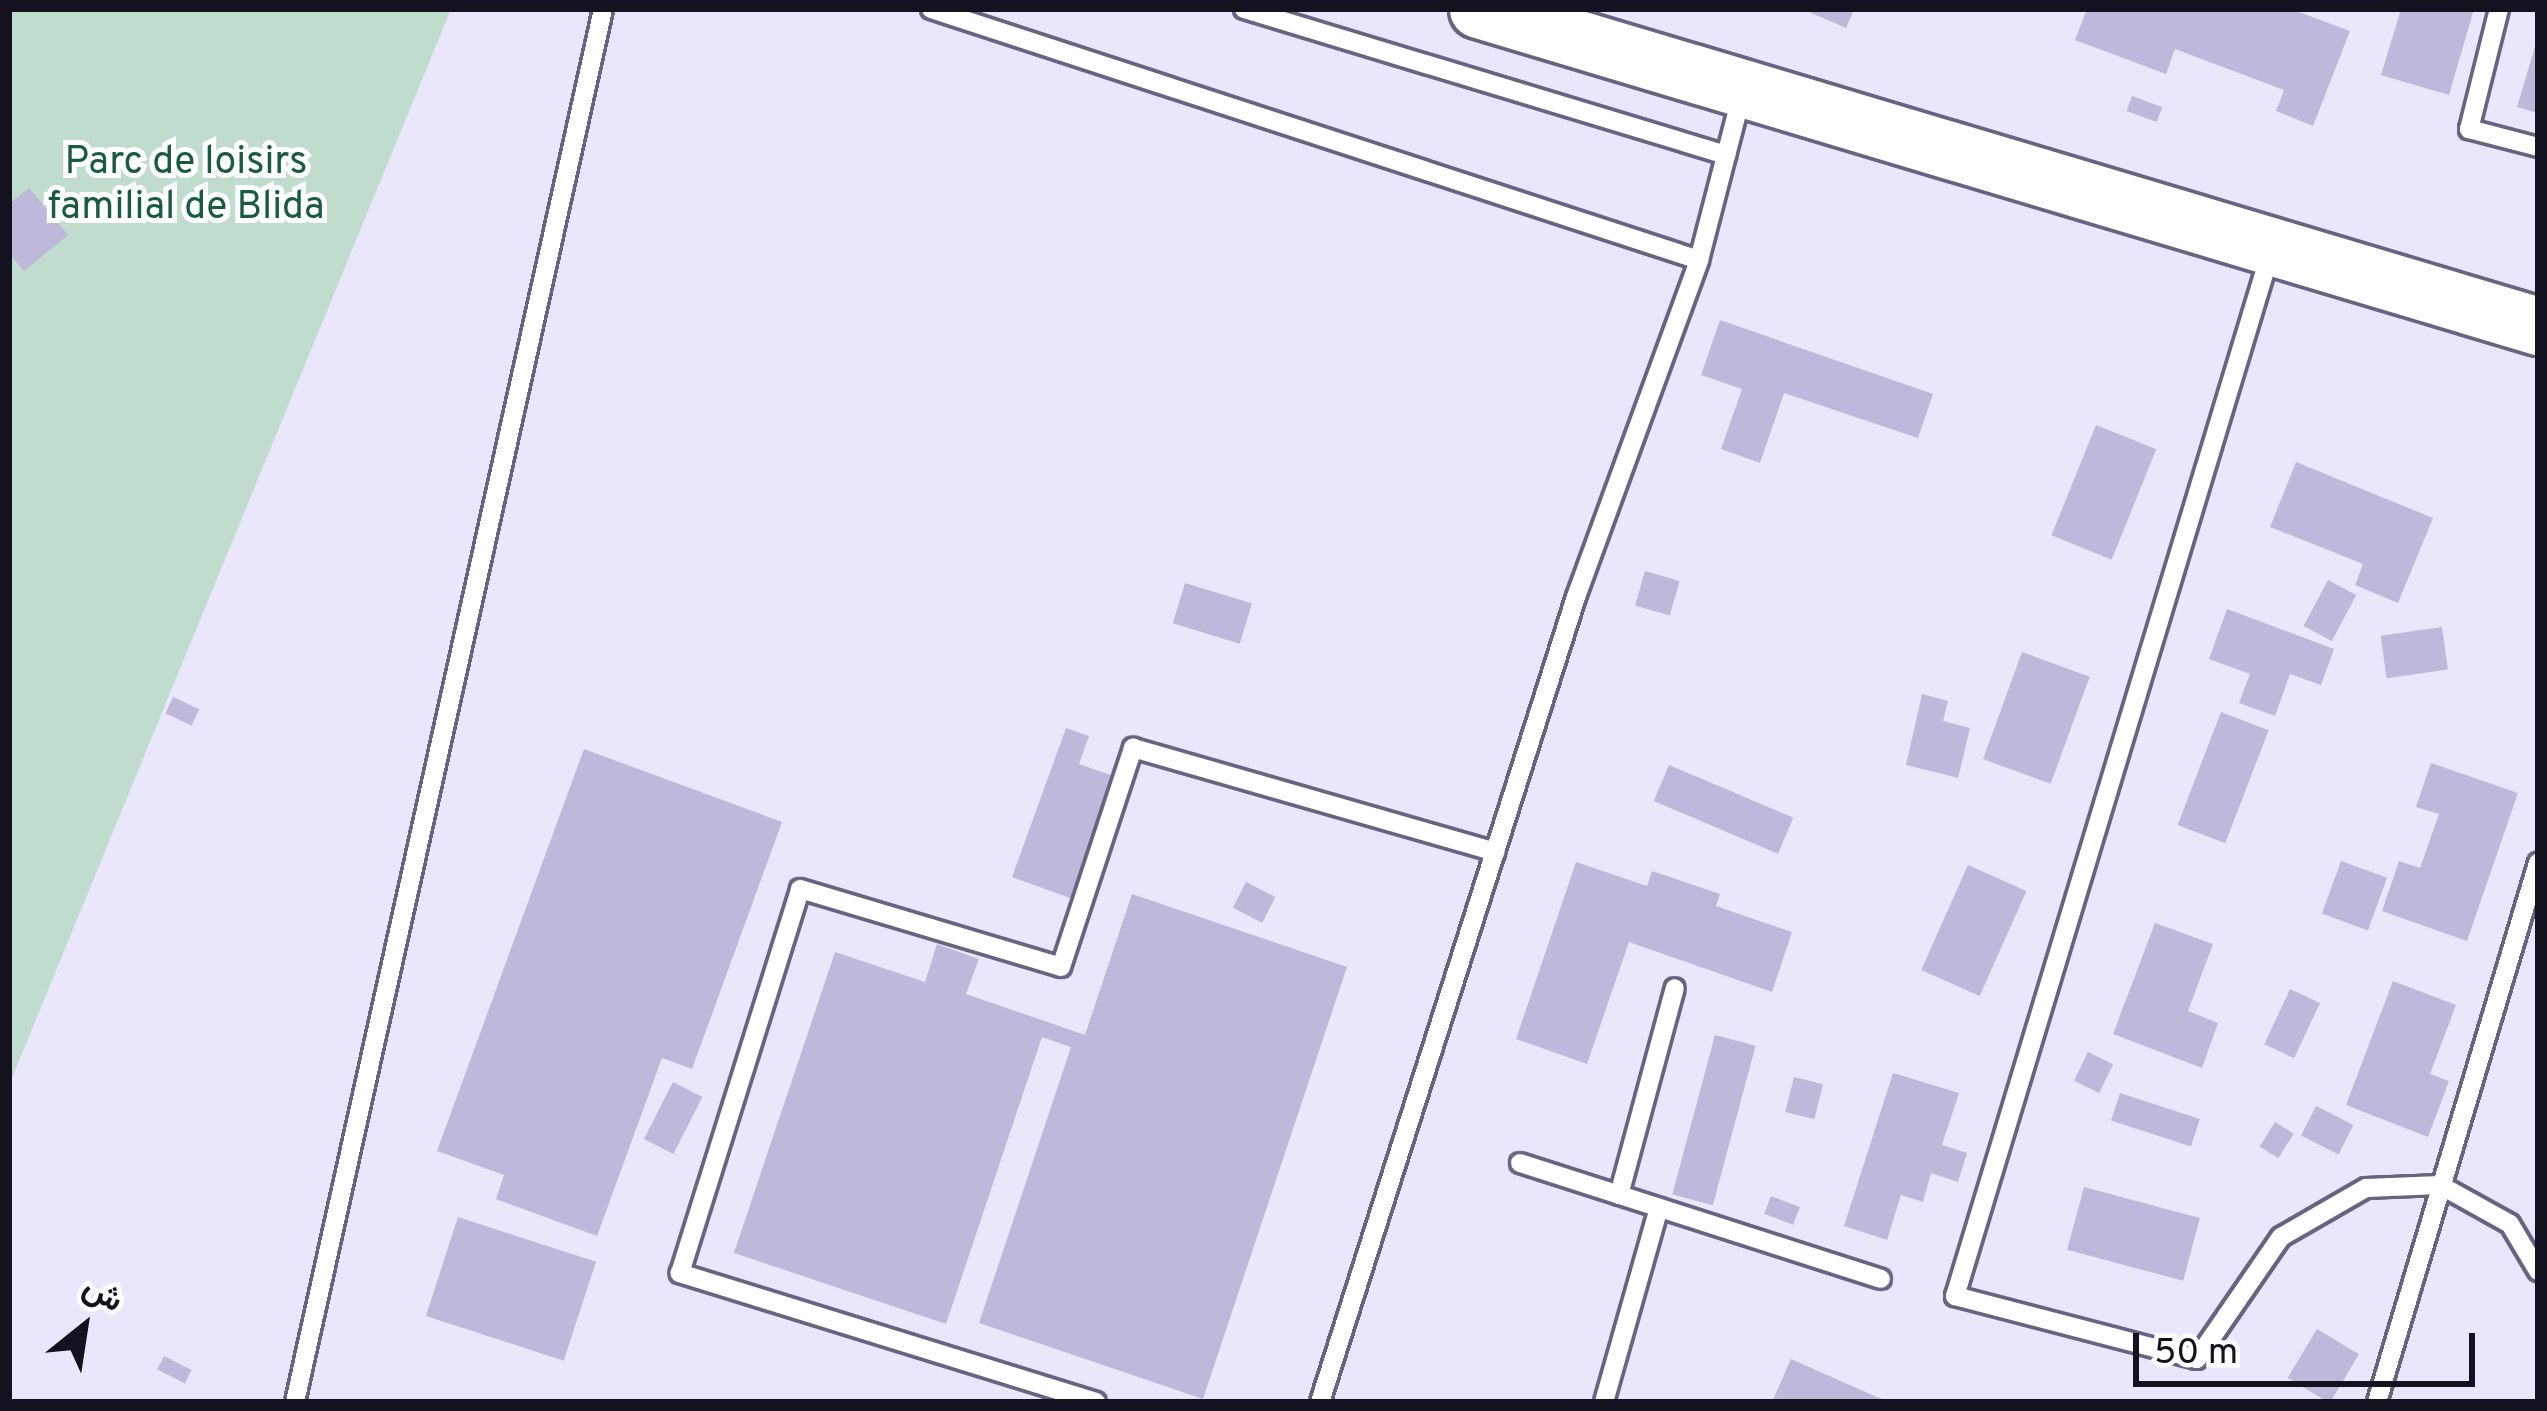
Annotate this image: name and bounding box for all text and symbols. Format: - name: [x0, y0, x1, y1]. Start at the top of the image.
- park label: Parc de loisirs familial de Blida: [47, 142, 325, 233]
- north arrow: [24, 1267, 144, 1387]
- text: ش: [74, 1268, 130, 1324]
- scale bar: [2139, 1309, 2481, 1383]
- text: 50 m: [2154, 1331, 2238, 1377]

